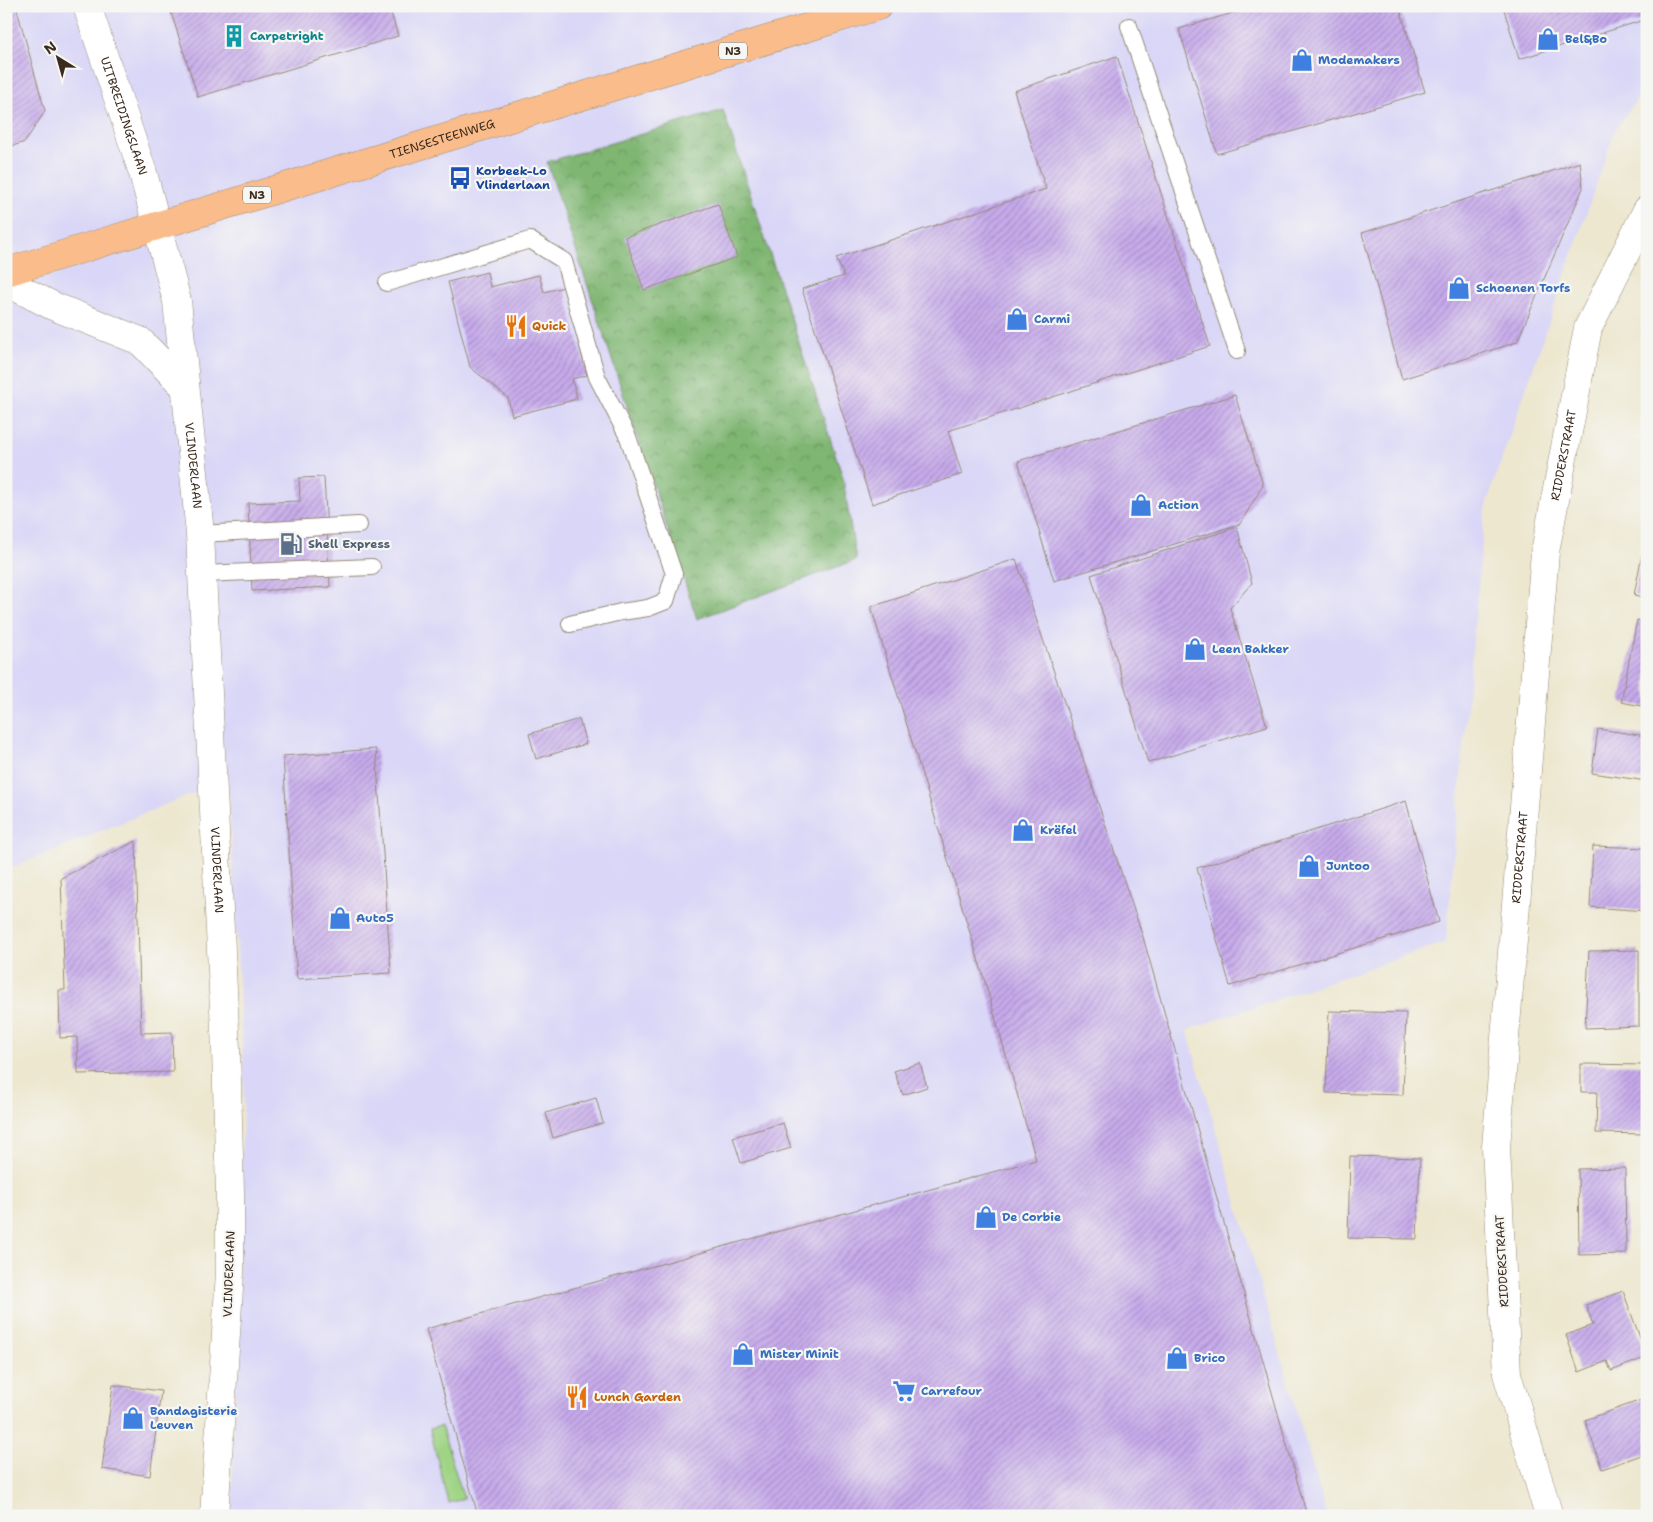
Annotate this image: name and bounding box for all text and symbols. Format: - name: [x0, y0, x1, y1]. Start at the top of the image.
- building icon: Carpetright: [221, 23, 247, 49]
- shop icon: Bel&Bo: [1535, 26, 1561, 52]
- place label: Carpetright: [250, 28, 324, 44]
- place label: Bel&Bo: [1565, 31, 1607, 47]
- north arrow: [32, 32, 82, 82]
- text: N: [40, 37, 60, 58]
- road number: N3: [719, 42, 747, 59]
- shop icon: Modemakers: [1289, 47, 1315, 73]
- place label: Modemakers: [1318, 52, 1400, 68]
- street label: UITBREIDINGSLAAN: [97, 55, 151, 177]
- street label: TIENSESTEENWEG: [387, 115, 497, 163]
- place label: Korbeek-Lo Vlinderlaan: [476, 163, 550, 193]
- bus stop icon: Korbeek-Lo Vlinderlaan: [447, 165, 473, 191]
- road number: N3: [243, 186, 271, 204]
- shop icon: Schoenen Torfs: [1446, 275, 1472, 301]
- place label: Schoenen Torfs: [1476, 280, 1570, 296]
- shop icon: Carmi: [1004, 306, 1030, 332]
- place label: Carmi: [1034, 311, 1071, 327]
- restaurant icon: Quick: [503, 313, 529, 339]
- place label: Quick: [532, 318, 567, 334]
- street label: RIDDERSTRAAT: [1547, 408, 1580, 502]
- street label: VLINDERLAAN: [181, 422, 205, 510]
- shop icon: Action: [1128, 492, 1154, 518]
- place label: Action: [1158, 497, 1199, 513]
- fuel station icon: Shell Express: [278, 531, 304, 557]
- place label: Shell Express: [308, 536, 390, 552]
- shop icon: Leen Bakker: [1182, 636, 1208, 662]
- place label: Leen Bakker: [1212, 641, 1290, 657]
- street label: RIDDERSTRAAT: [1508, 810, 1532, 904]
- shop icon: Krëfel: [1010, 817, 1036, 843]
- place label: Krëfel: [1040, 822, 1077, 838]
- street label: VLINDERLAAN: [207, 826, 227, 914]
- shop icon: Juntoo: [1296, 853, 1322, 879]
- place label: Juntoo: [1326, 858, 1370, 874]
- shop icon: Auto5: [327, 905, 353, 931]
- place label: Auto5: [356, 910, 394, 926]
- shop icon: De Corbie: [973, 1204, 999, 1230]
- place label: De Corbie: [1002, 1209, 1061, 1225]
- street label: RIDDERSTRAAT: [1492, 1214, 1512, 1308]
- street label: VLINDERLAAN: [219, 1230, 239, 1318]
- shop icon: Mister Minit: [730, 1341, 756, 1367]
- shop icon: Brico: [1164, 1345, 1190, 1371]
- place label: Mister Minit: [760, 1346, 839, 1362]
- place label: Brico: [1194, 1350, 1226, 1366]
- supermarket icon: Carrefour: [891, 1378, 917, 1404]
- place label: Carrefour: [921, 1383, 982, 1399]
- restaurant icon: Lunch Garden: [564, 1384, 590, 1410]
- place label: Lunch Garden: [594, 1389, 681, 1405]
- place label: Bandagisterie Leuven: [150, 1403, 237, 1433]
- shop icon: Bandagisterie Leuven: [120, 1405, 146, 1431]

